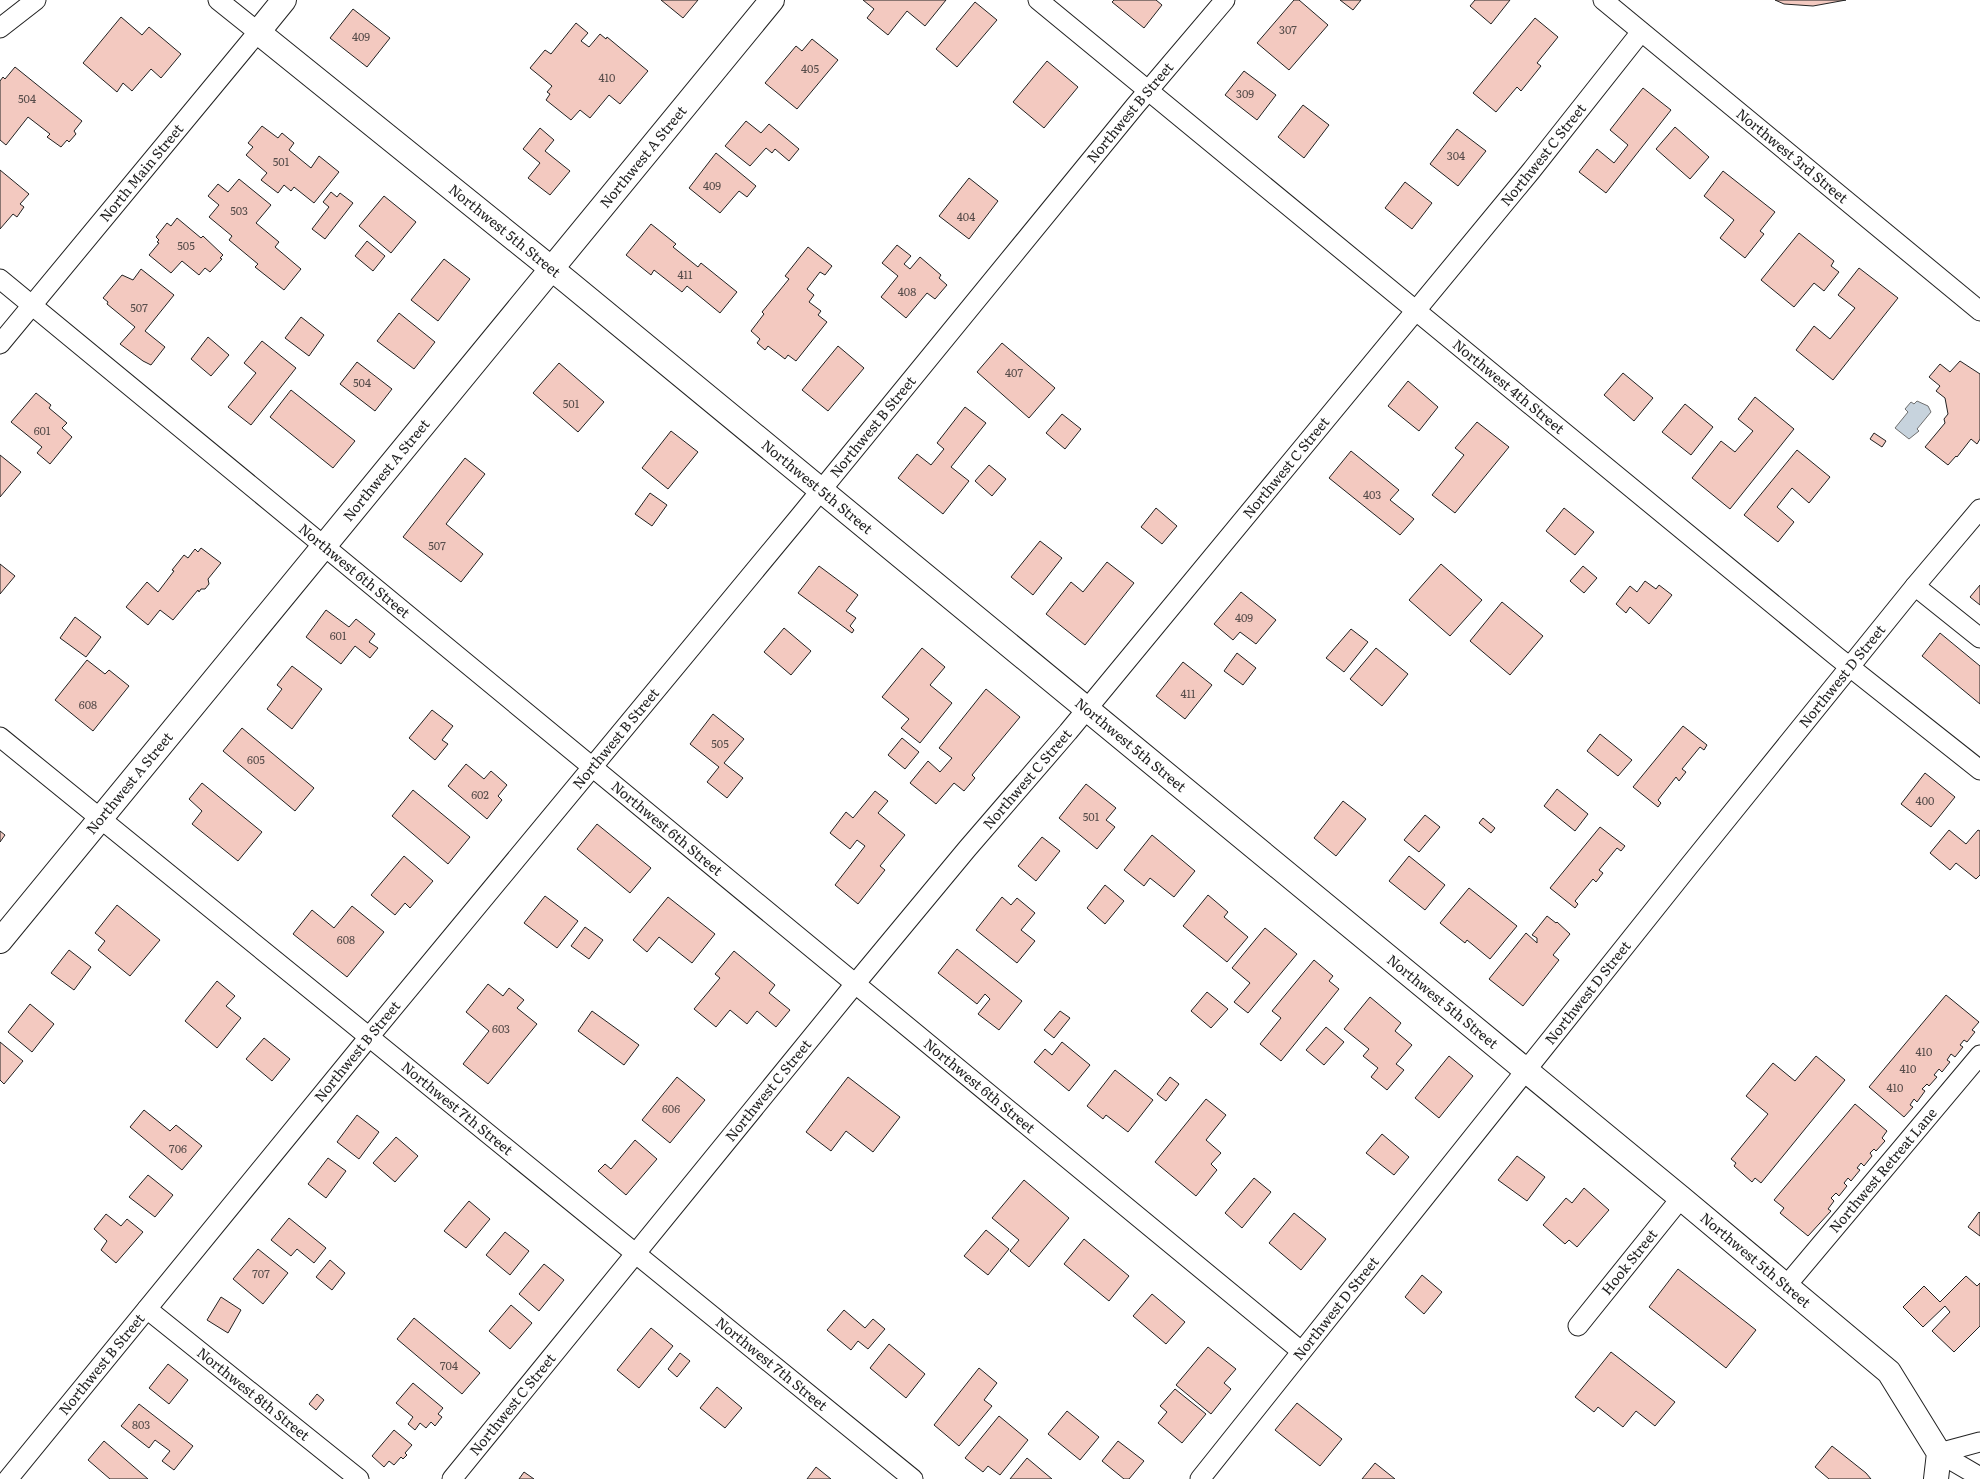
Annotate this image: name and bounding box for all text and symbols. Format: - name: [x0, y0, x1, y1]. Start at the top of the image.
- house number: 307: [1279, 21, 1297, 37]
- house number: 409: [352, 28, 370, 44]
- street label: Northwest B Street: [1081, 57, 1177, 167]
- house number: 405: [801, 60, 819, 76]
- house number: 410: [599, 69, 615, 85]
- house number: 309: [1236, 85, 1254, 101]
- house number: 504: [18, 90, 36, 106]
- street label: Northwest C Street: [1495, 98, 1590, 210]
- street label: Northwest A Street: [594, 101, 691, 212]
- street label: Northwest 3rd Street: [1733, 103, 1853, 207]
- street label: North Main Street: [94, 119, 187, 226]
- house number: 304: [1447, 147, 1465, 163]
- house number: 501: [273, 153, 290, 169]
- house number: 409: [703, 177, 721, 193]
- street label: Northwest 5th Street: [445, 179, 566, 282]
- house number: 503: [230, 202, 248, 218]
- house number: 404: [957, 208, 975, 224]
- house number: 505: [177, 237, 195, 253]
- house number: 411: [677, 266, 693, 282]
- house number: 408: [898, 283, 916, 299]
- house number: 507: [130, 299, 148, 315]
- street label: Northwest 4th Street: [1449, 334, 1569, 438]
- house number: 407: [1005, 364, 1023, 380]
- street label: Northwest B Street: [825, 371, 920, 481]
- house number: 504: [353, 374, 371, 390]
- house number: 501: [563, 395, 580, 411]
- street label: Northwest C Street: [1237, 412, 1334, 522]
- street label: Northwest A Street: [338, 414, 434, 525]
- house number: 601: [34, 422, 51, 438]
- street label: Northwest 5th Street: [758, 434, 878, 538]
- house number: 403: [1363, 486, 1381, 502]
- street label: Northwest 6th Street: [295, 518, 415, 622]
- house number: 507: [428, 537, 446, 553]
- house number: 409: [1235, 609, 1253, 625]
- street label: Northwest D Street: [1794, 620, 1889, 731]
- house number: 601: [330, 627, 347, 643]
- street label: Northwest B Street: [567, 683, 663, 793]
- house number: 411: [1180, 685, 1196, 701]
- street label: Northwest 5th Street: [1071, 692, 1191, 796]
- house number: 608: [79, 696, 97, 712]
- street label: Northwest C Street: [978, 724, 1076, 833]
- street label: Northwest A Street: [81, 727, 177, 838]
- house number: 505: [711, 735, 729, 751]
- house number: 605: [247, 751, 265, 767]
- street label: Northwest 6th Street: [607, 776, 728, 880]
- house number: 602: [471, 786, 489, 802]
- house number: 400: [1916, 792, 1934, 808]
- house number: 501: [1083, 808, 1100, 824]
- house number: 608: [337, 931, 355, 947]
- street label: Northwest D Street: [1540, 936, 1635, 1048]
- street label: Northwest 5th Street: [1383, 949, 1503, 1053]
- street label: Northwest B Street: [309, 996, 404, 1106]
- house number: 603: [492, 1020, 510, 1036]
- street label: Northwest 6th Street: [920, 1033, 1040, 1137]
- street label: Northwest C Street: [720, 1034, 815, 1145]
- house number: 410: [1916, 1043, 1932, 1059]
- street label: Northwest 7th Street: [398, 1056, 518, 1159]
- house number: 410: [1900, 1060, 1916, 1076]
- house number: 410: [1887, 1079, 1903, 1095]
- house number: 606: [662, 1100, 680, 1116]
- street label: Northwest Retreat Lane: [1824, 1103, 1941, 1237]
- house number: 706: [169, 1140, 187, 1156]
- street label: Northwest 5th Street: [1696, 1207, 1816, 1312]
- street label: Hook Street: [1596, 1224, 1661, 1299]
- street label: Northwest D Street: [1288, 1252, 1383, 1364]
- house number: 707: [252, 1265, 270, 1281]
- street label: Northwest B Street: [53, 1308, 149, 1419]
- street label: Northwest 7th Street: [712, 1312, 832, 1415]
- street label: Northwest 8th Street: [193, 1342, 315, 1445]
- street label: Northwest C Street: [464, 1348, 560, 1459]
- house number: 704: [440, 1357, 458, 1373]
- house number: 803: [132, 1416, 150, 1432]

